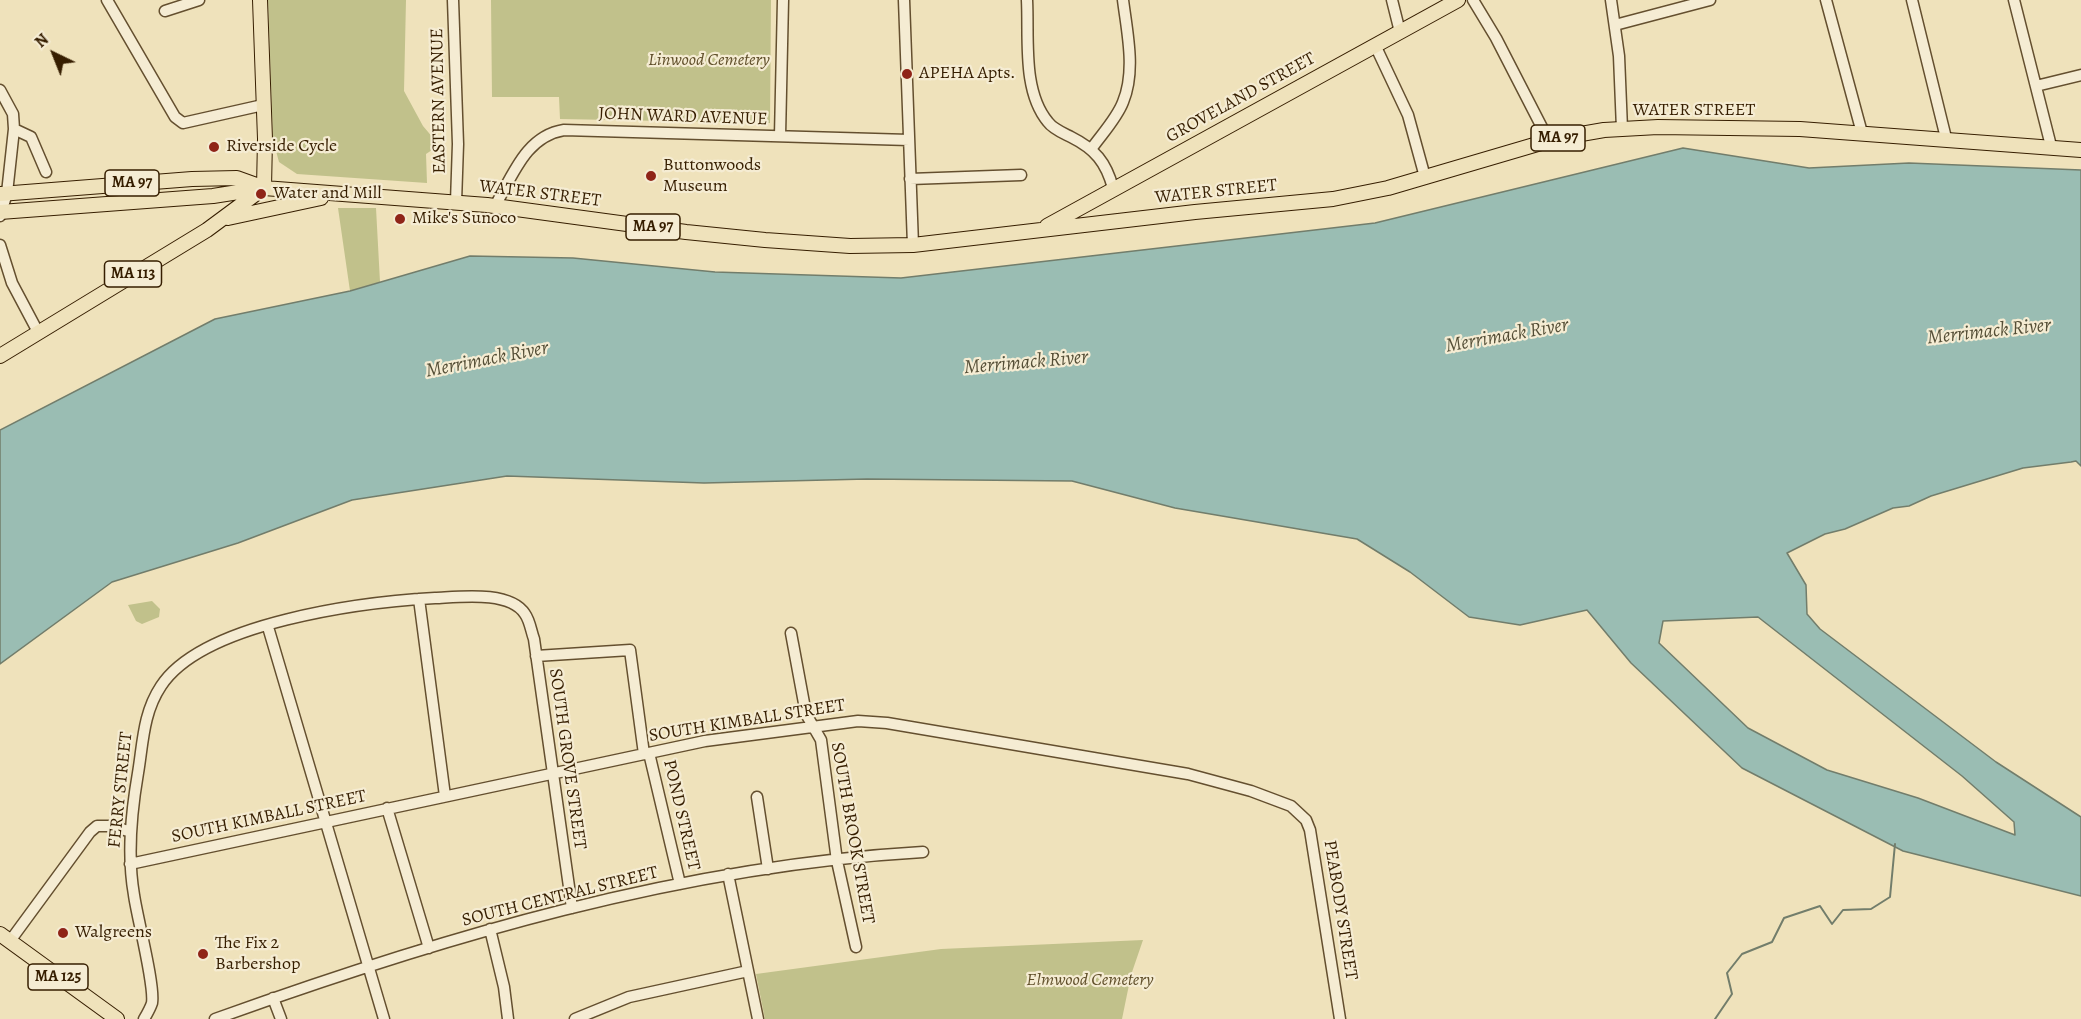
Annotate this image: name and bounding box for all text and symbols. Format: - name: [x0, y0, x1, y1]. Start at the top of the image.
- north arrow: [24, 24, 84, 84]
- street label: EASTERN AVENUE: [427, 28, 451, 174]
- text: N: [30, 29, 53, 53]
- street label: GROVELAND STREET: [1163, 48, 1319, 148]
- park label: Linwood Cemetery: [648, 50, 770, 72]
- place label: APEHA Apts.: [919, 63, 1015, 85]
- marker: APEHA Apts.: [900, 67, 914, 81]
- street label: WATER STREET: [1633, 100, 1755, 122]
- street label: JOHN WARD AVENUE: [598, 103, 768, 131]
- road number: MA 97: [1531, 125, 1585, 151]
- place label: Riverside Cycle: [226, 136, 337, 158]
- marker: Riverside Cycle: [207, 140, 221, 154]
- place label: Buttonwoods Museum: [663, 155, 761, 198]
- marker: Buttonwoods Museum: [644, 169, 658, 183]
- road number: MA 97: [105, 170, 159, 196]
- street label: WATER STREET: [1154, 175, 1278, 209]
- street label: WATER STREET: [478, 176, 602, 212]
- place label: Water and Mill: [273, 183, 382, 205]
- marker: Water and Mill: [254, 187, 268, 201]
- place label: Mike's Sunoco: [412, 208, 516, 230]
- marker: Mike's Sunoco: [393, 212, 407, 226]
- road number: MA 97: [626, 214, 680, 240]
- road number: MA 113: [104, 261, 162, 287]
- water label: Merrimack River: [1444, 313, 1570, 359]
- water label: Merrimack River: [1926, 314, 2052, 350]
- water label: Merrimack River: [424, 336, 550, 384]
- water label: Merrimack River: [963, 346, 1089, 380]
- street label: SOUTH GROVE STREET: [544, 667, 590, 851]
- street label: SOUTH KIMBALL STREET: [647, 695, 847, 747]
- street label: FERRY STREET: [104, 731, 138, 849]
- street label: SOUTH BROOK STREET: [825, 741, 879, 925]
- street label: POND STREET: [658, 758, 704, 872]
- street label: SOUTH KIMBALL STREET: [170, 786, 368, 848]
- street label: PEABODY STREET: [1318, 839, 1362, 981]
- street label: SOUTH CENTRAL STREET: [460, 862, 660, 932]
- place label: Walgreens: [75, 922, 152, 944]
- marker: Walgreens: [56, 926, 70, 940]
- place label: The Fix 2 Barbershop: [215, 933, 300, 976]
- marker: The Fix 2 Barbershop: [196, 947, 210, 961]
- road number: MA 125: [28, 964, 88, 990]
- park label: Elmwood Cemetery: [1026, 970, 1154, 992]

